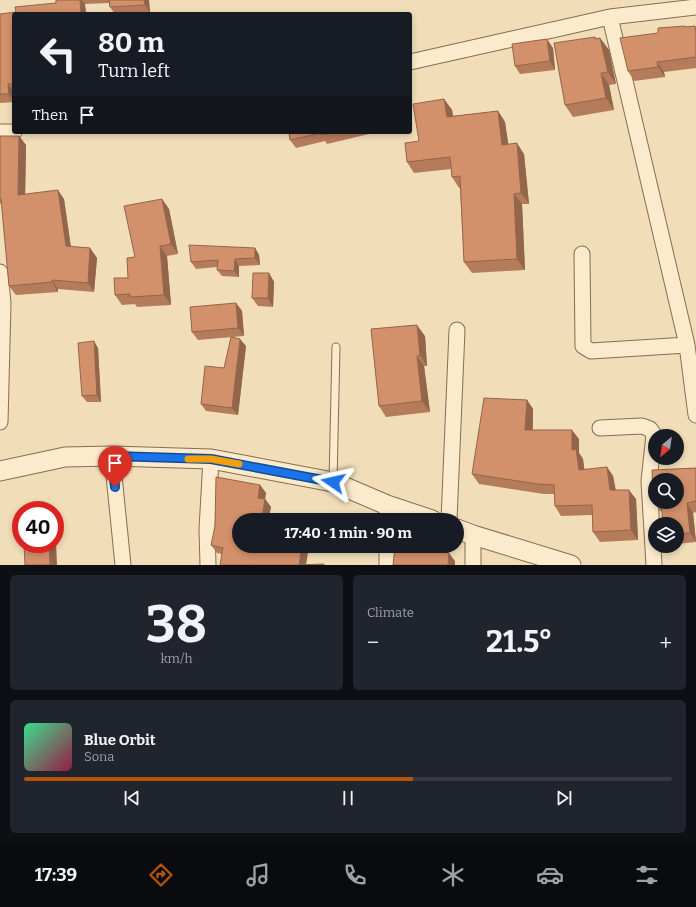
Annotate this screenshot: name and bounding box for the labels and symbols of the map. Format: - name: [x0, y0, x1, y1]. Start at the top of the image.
- north arrow: [648, 429, 684, 465]
- pin: [98, 446, 132, 487]
- position arrow: [312, 461, 354, 503]
- speed limit sign: 40: [12, 501, 64, 553]

